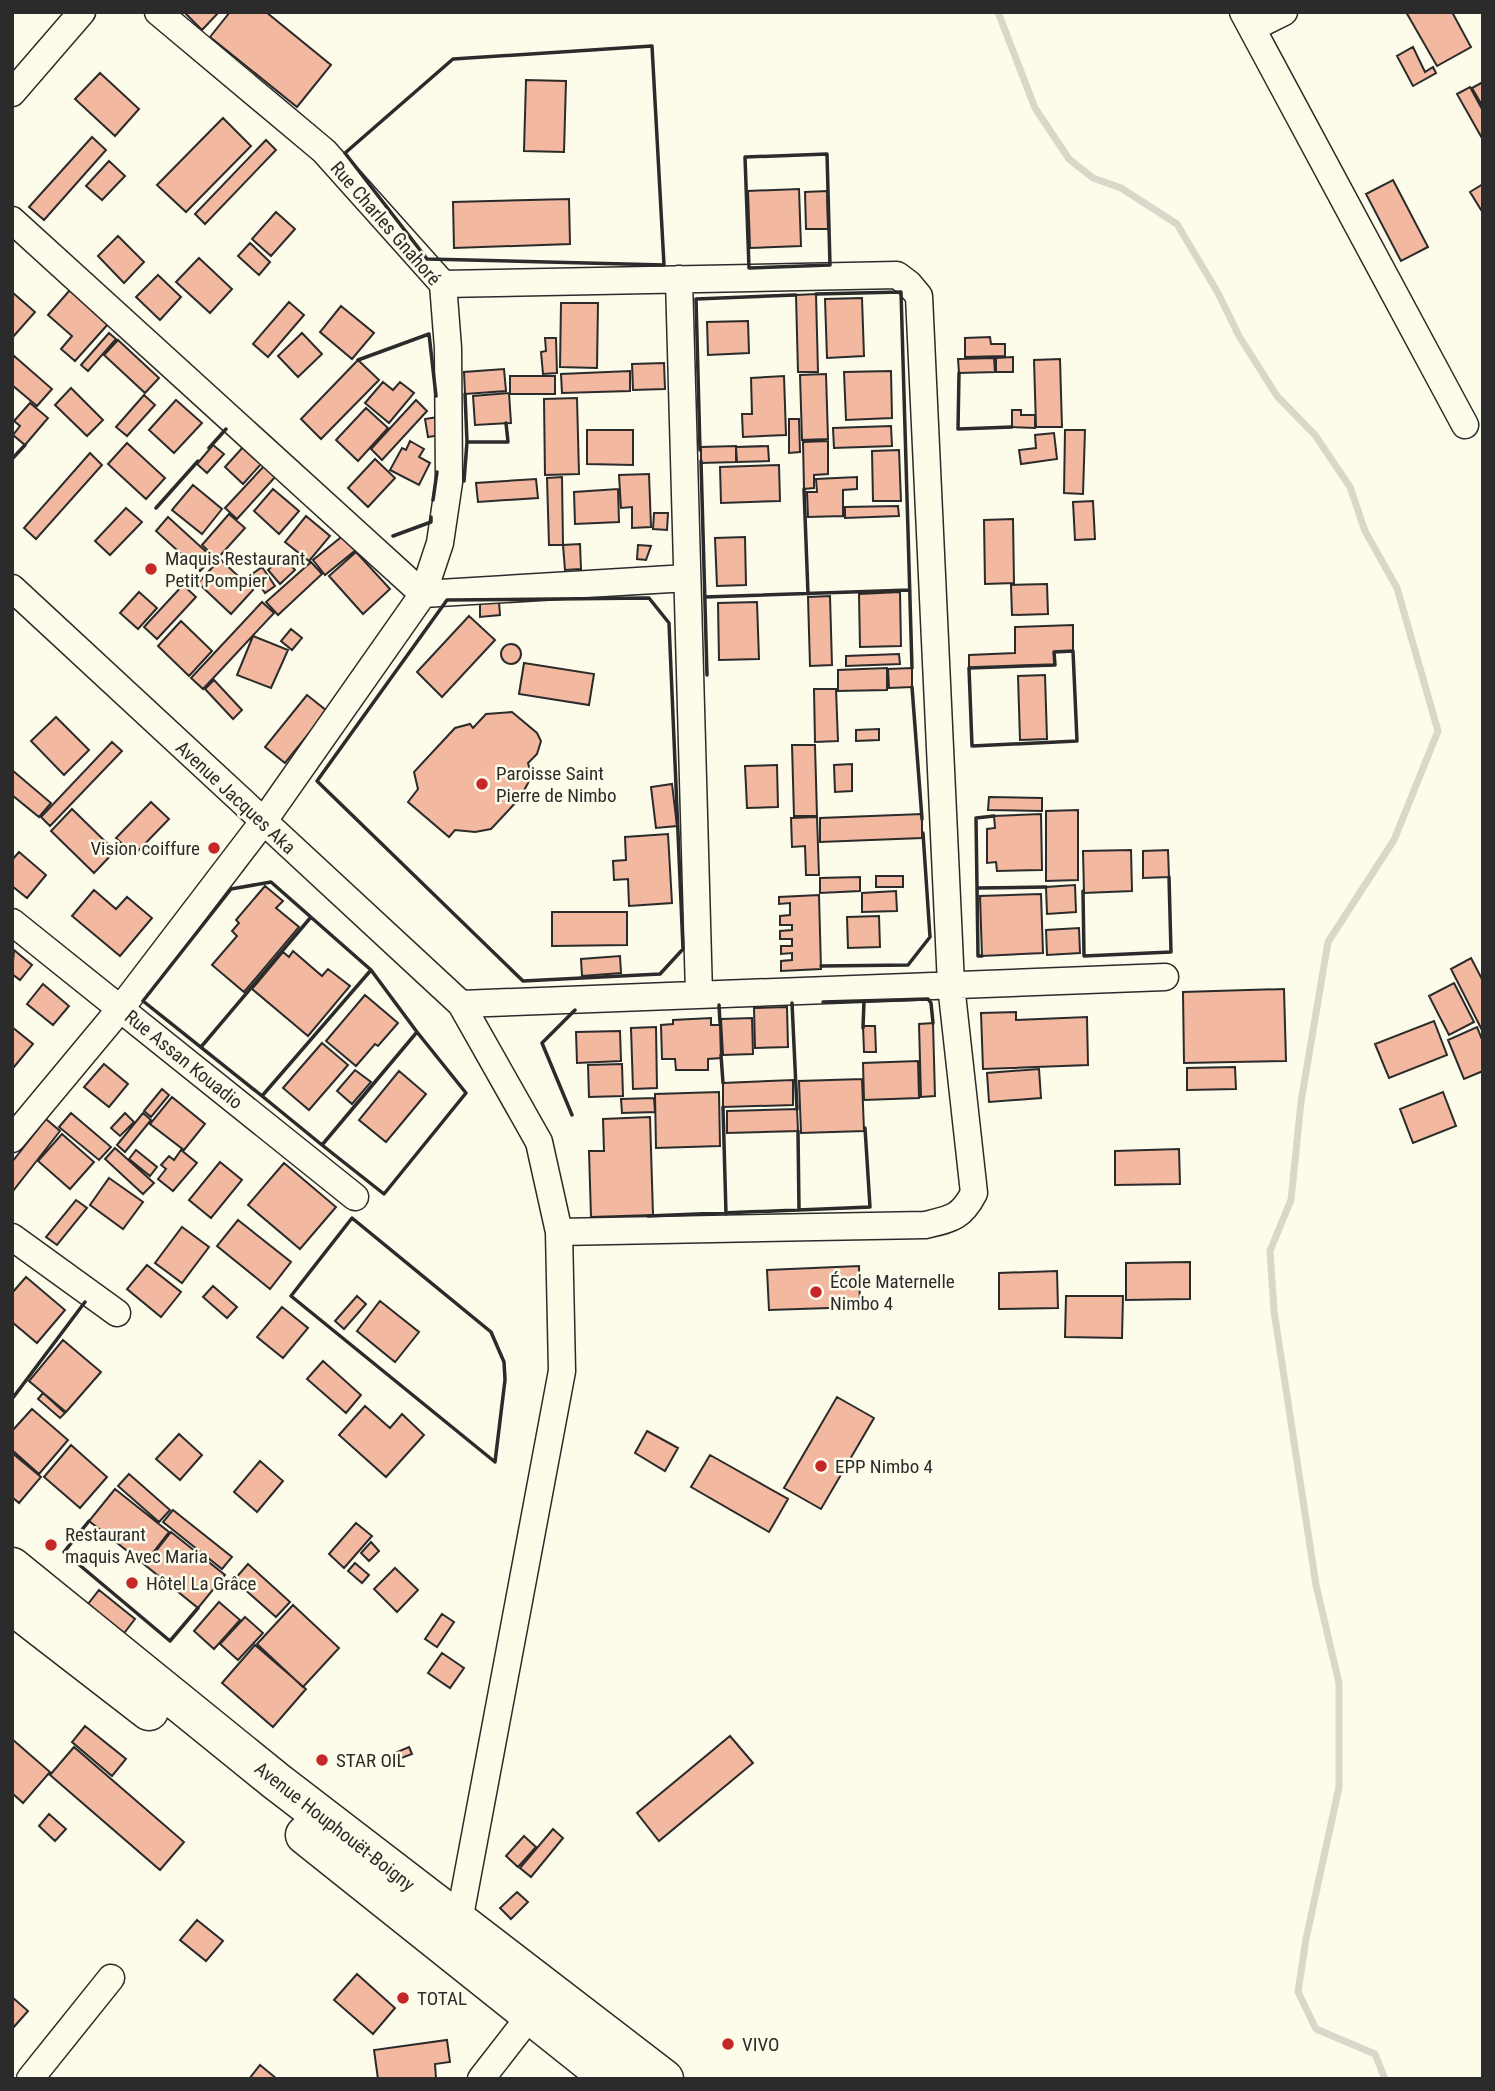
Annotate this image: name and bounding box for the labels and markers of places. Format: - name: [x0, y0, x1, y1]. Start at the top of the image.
- place label: Maquis Restaurant Petit Pompier: [165, 547, 305, 592]
- marker: Maquis Restaurant Petit Pompier: [143, 561, 159, 577]
- place label: Paroisse Saint Pierre de Nimbo: [496, 762, 617, 807]
- marker: Paroisse Saint Pierre de Nimbo: [474, 776, 490, 792]
- place label: Vision coiffure: [90, 837, 200, 860]
- marker: Vision coiffure: [206, 840, 222, 856]
- place label: École Maternelle Nimbo 4: [830, 1270, 955, 1315]
- marker: École Maternelle Nimbo 4: [808, 1284, 824, 1300]
- place label: EPP Nimbo 4: [835, 1455, 933, 1478]
- marker: EPP Nimbo 4: [813, 1458, 829, 1474]
- place label: Restaurant maquis Avec Maria: [65, 1523, 208, 1568]
- marker: Restaurant maquis Avec Maria: [43, 1537, 59, 1553]
- place label: Hôtel La Grâce: [146, 1572, 257, 1595]
- marker: Hôtel La Grâce: [124, 1575, 140, 1591]
- place label: STAR OIL: [336, 1749, 406, 1772]
- marker: STAR OIL: [314, 1752, 330, 1768]
- place label: TOTAL: [417, 1987, 467, 2010]
- marker: TOTAL: [395, 1990, 411, 2006]
- place label: VIVO: [742, 2033, 779, 2056]
- marker: VIVO: [720, 2036, 736, 2052]

